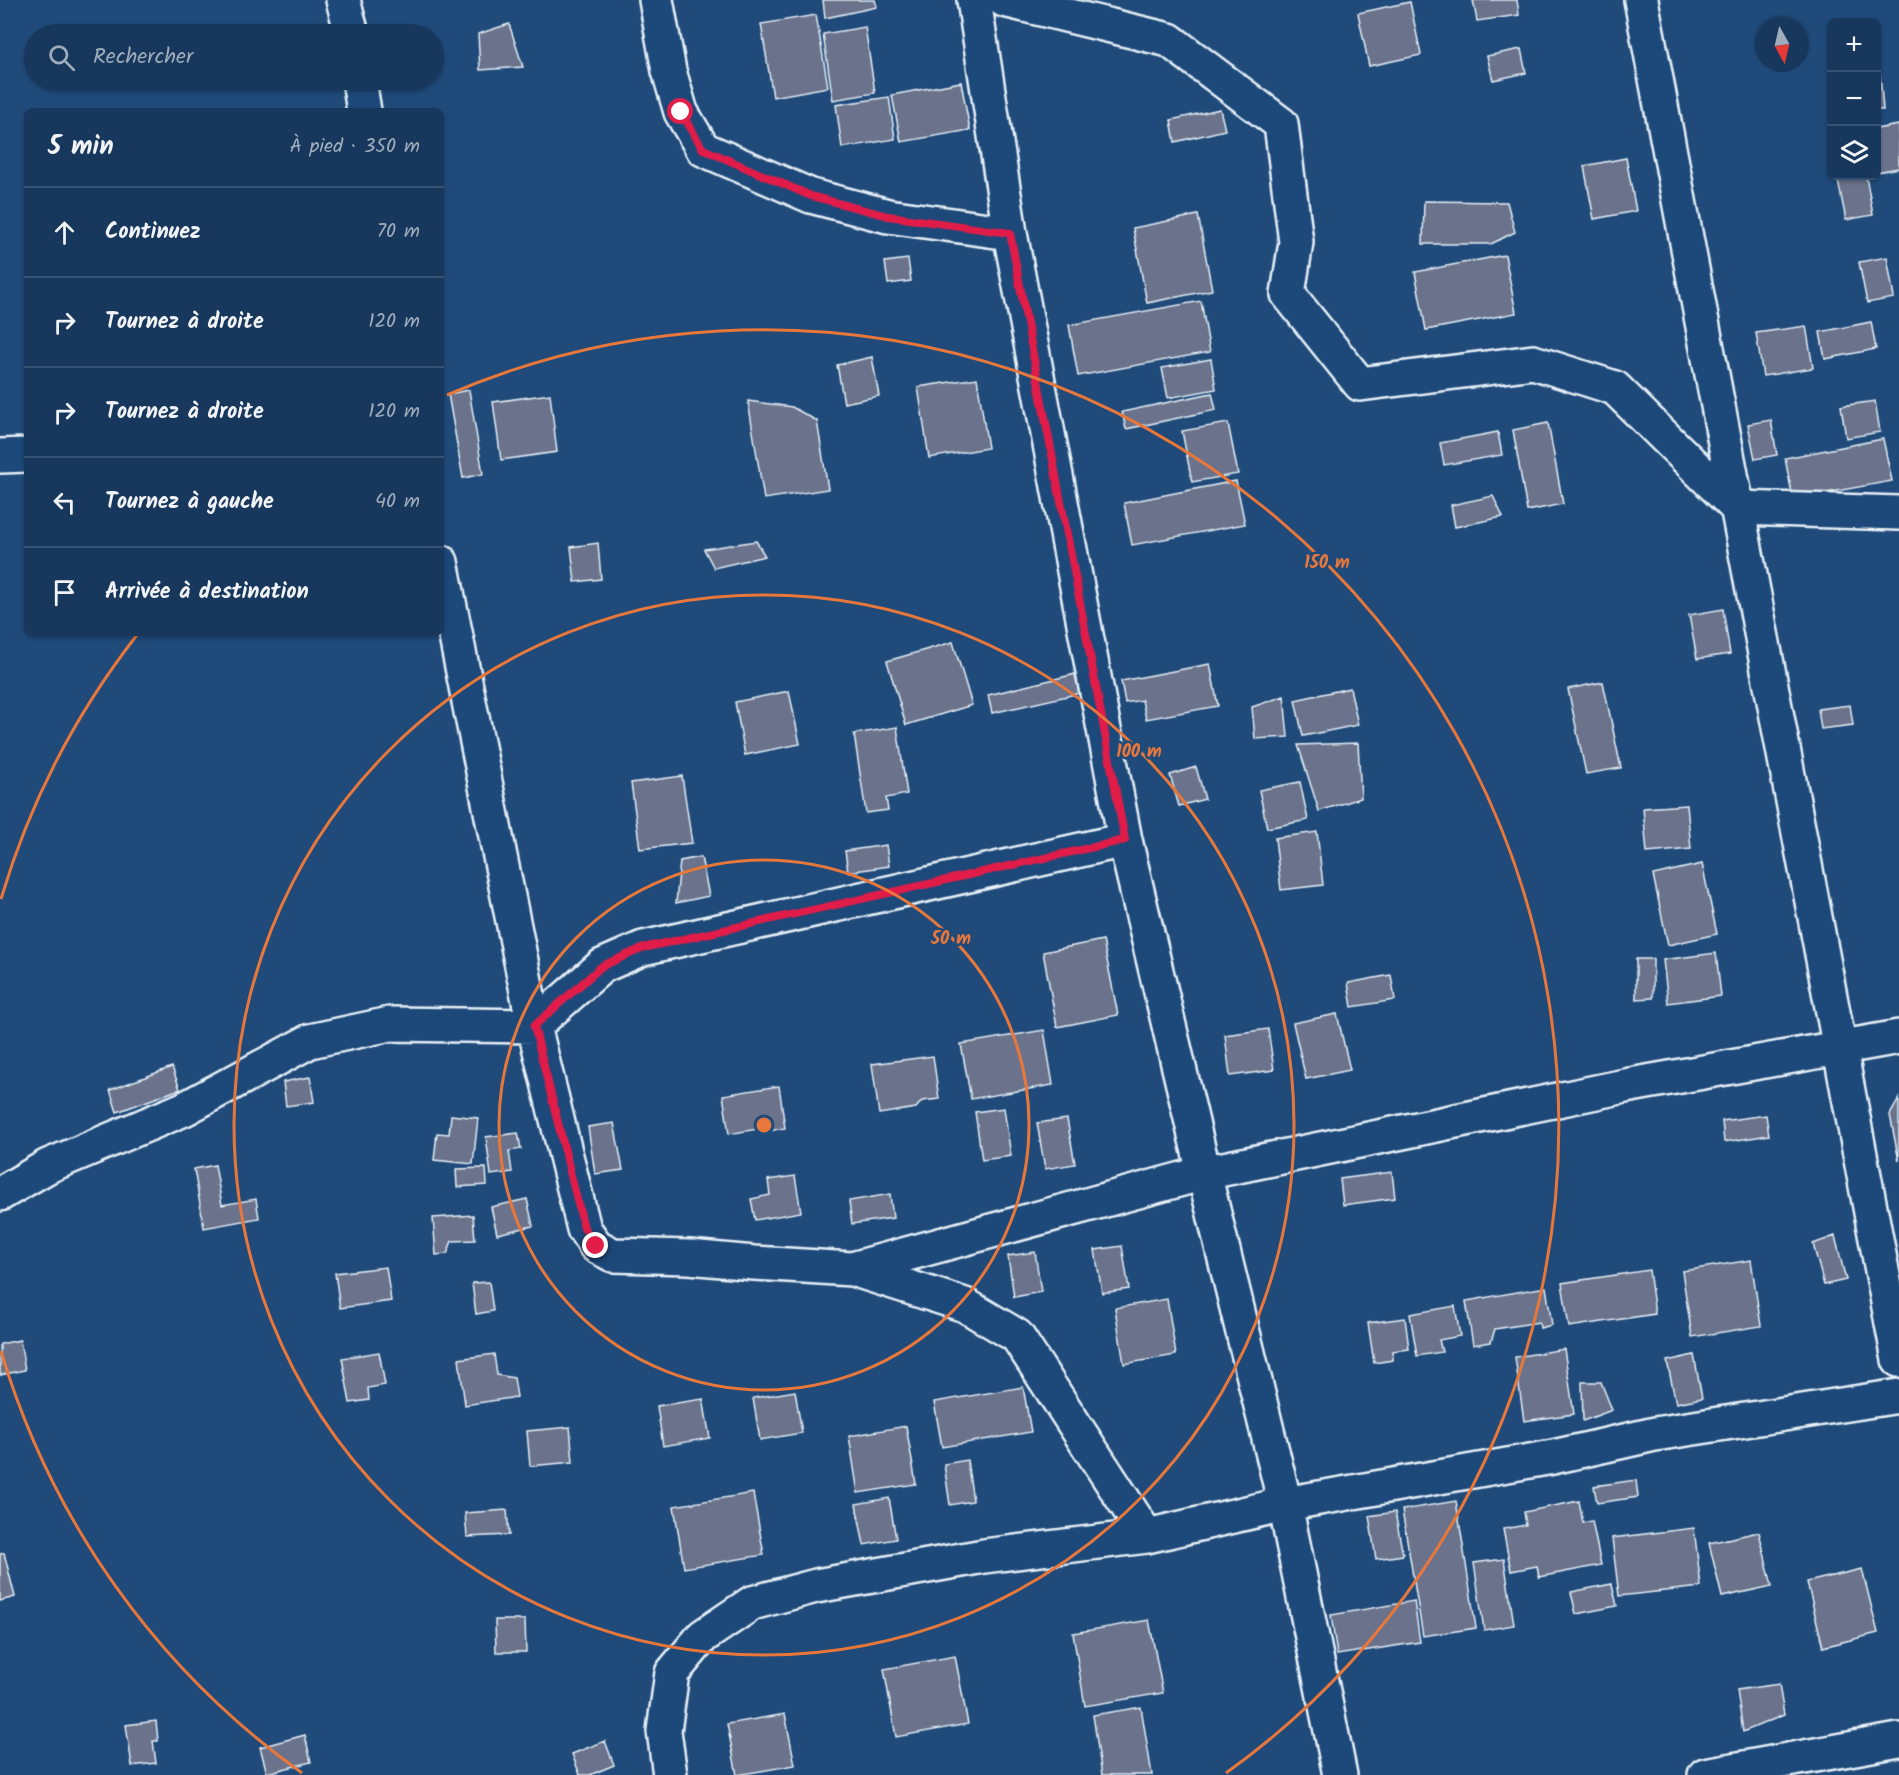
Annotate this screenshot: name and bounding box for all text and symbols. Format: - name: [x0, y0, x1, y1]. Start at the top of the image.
- north arrow: [1755, 18, 1809, 72]
- map controls: [1827, 18, 1881, 180]
- button: +: [1827, 18, 1881, 72]
- search box: [24, 24, 444, 90]
- text: Rechercher: [93, 40, 193, 75]
- icon: search: [45, 41, 78, 74]
- button: −: [1827, 72, 1881, 126]
- route start: [667, 98, 693, 124]
- text: 5 min: [48, 126, 114, 168]
- button: layers: [1827, 126, 1881, 180]
- text: À pied · 350 m: [290, 131, 420, 163]
- text: Continuez: [105, 215, 201, 250]
- icon: ahead: [48, 216, 81, 249]
- text: 70 m: [377, 216, 420, 248]
- text: Tournez à droite: [105, 305, 264, 340]
- icon: right: [48, 306, 81, 339]
- text: 120 m: [368, 306, 420, 338]
- text: Tournez à droite: [105, 395, 264, 430]
- icon: right: [48, 396, 81, 429]
- text: 120 m: [368, 396, 420, 428]
- text: Tournez à gauche: [105, 485, 274, 520]
- icon: left: [48, 486, 81, 519]
- text: 40 m: [375, 486, 420, 518]
- text: 150 m: [1304, 549, 1350, 578]
- text: Arrivée à destination: [105, 575, 309, 610]
- icon: arrive: [48, 576, 81, 609]
- text: 100 m: [1116, 738, 1162, 767]
- text: 50 m: [930, 925, 971, 954]
- centre of rings: [754, 1115, 774, 1135]
- route end: [582, 1232, 608, 1258]

